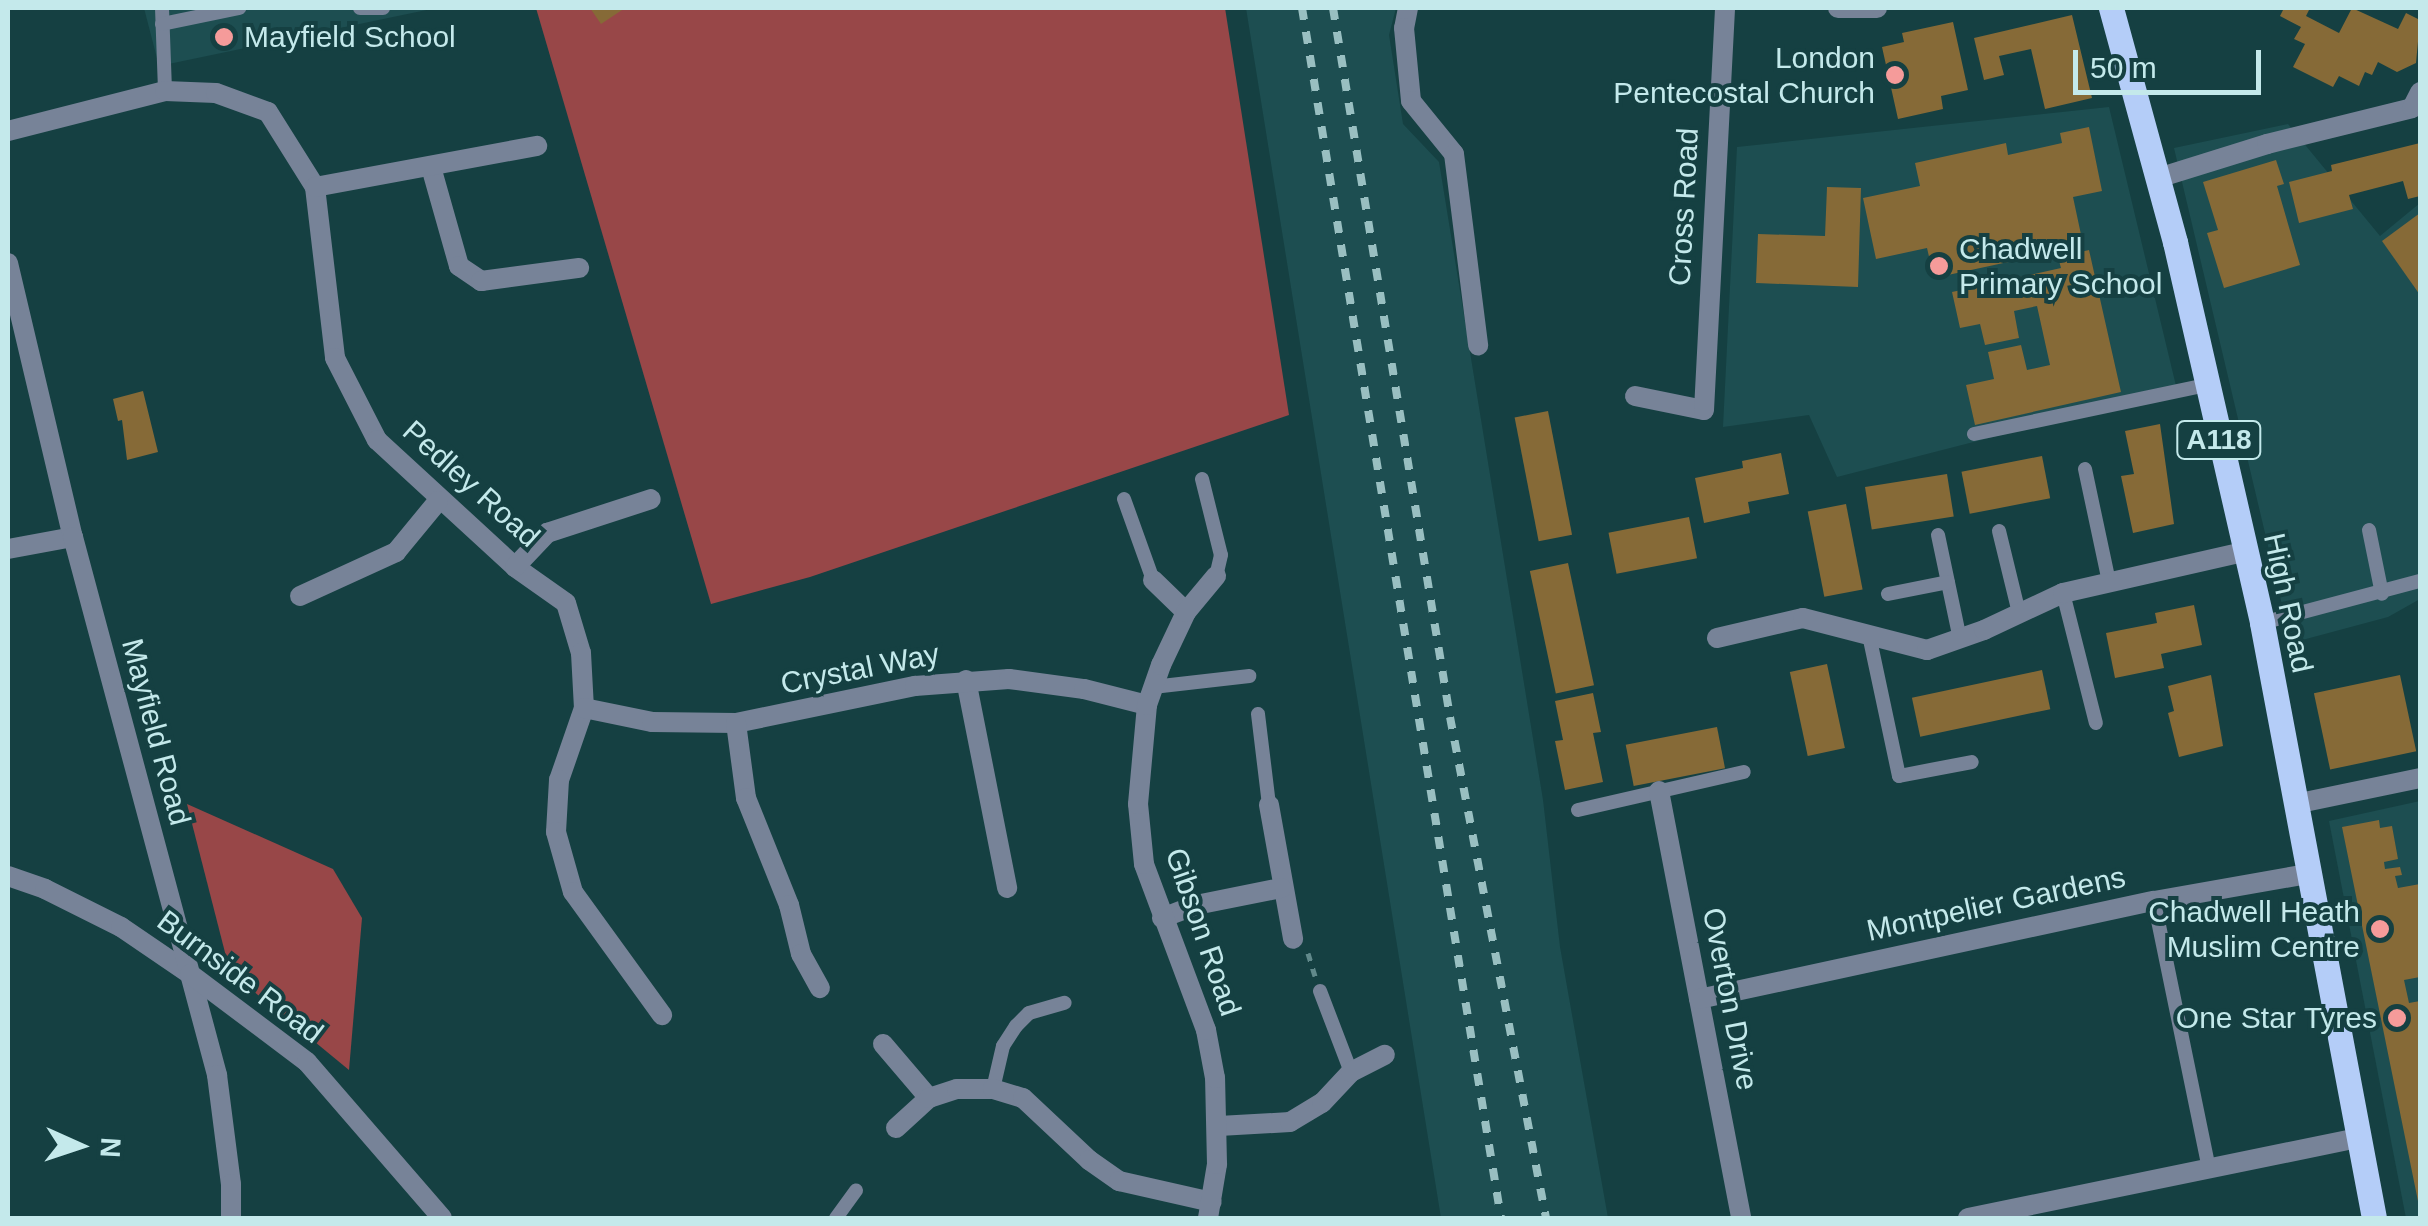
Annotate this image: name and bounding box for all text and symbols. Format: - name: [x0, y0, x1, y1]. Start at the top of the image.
- place label: Mayfield School: [244, 19, 456, 55]
- marker: Mayfield School: [213, 26, 235, 48]
- scale bar: [2078, 30, 2266, 92]
- place label: London Pentecostal Church: [1613, 40, 1875, 110]
- text: 50 m: [2090, 51, 2157, 84]
- marker: London Pentecostal Church: [1884, 64, 1906, 86]
- street label: Cross Road: [1662, 127, 1706, 287]
- place label: Chadwell Primary School: [1959, 231, 2162, 302]
- marker: Chadwell Primary School: [1928, 255, 1950, 277]
- street label: Pedley Road: [395, 413, 547, 555]
- road number: A118: [2174, 417, 2264, 463]
- street label: High Road: [2256, 530, 2320, 676]
- street label: Mayfield Road: [114, 635, 198, 829]
- street label: Crystal Way: [778, 636, 942, 702]
- street label: Gibson Road: [1157, 843, 1249, 1021]
- street label: Montpelier Gardens: [1863, 859, 2129, 949]
- place label: Chadwell Heath Muslim Centre: [2148, 894, 2360, 964]
- street label: Burnside Road: [150, 903, 330, 1051]
- street label: Overton Drive: [1695, 905, 1765, 1093]
- marker: Chadwell Heath Muslim Centre: [2369, 918, 2391, 940]
- place label: One Star Tyres: [2175, 1000, 2377, 1036]
- marker: One Star Tyres: [2386, 1007, 2408, 1029]
- north arrow: [30, 1096, 130, 1196]
- text: N: [94, 1137, 126, 1159]

